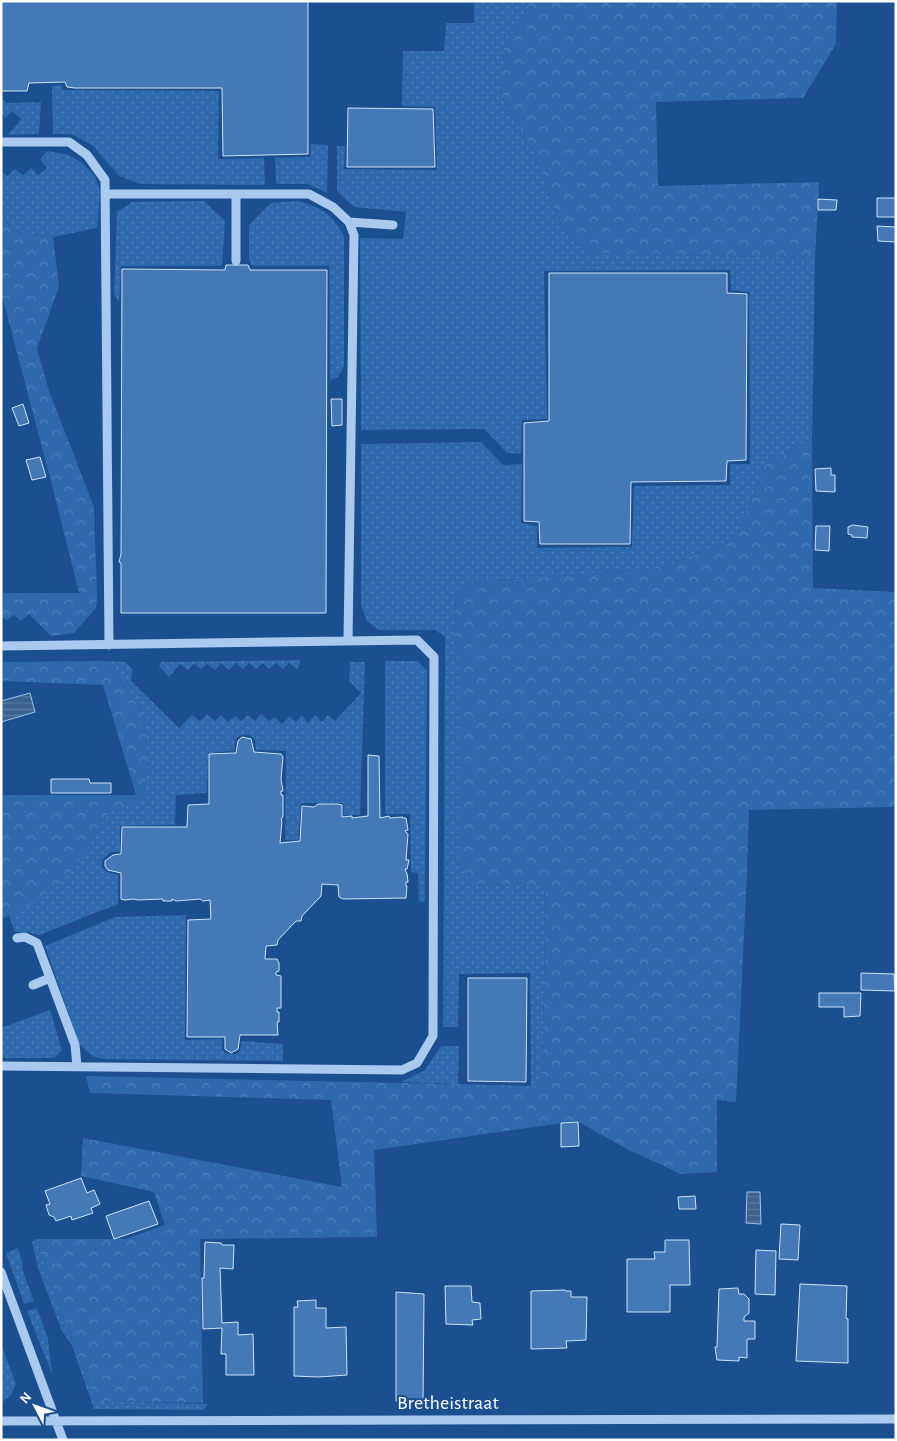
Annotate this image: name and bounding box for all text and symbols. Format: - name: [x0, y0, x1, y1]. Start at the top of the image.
- north arrow: [10, 1381, 60, 1431]
- text: N: [17, 1390, 34, 1406]
- street label: Bretheistraat: [397, 1393, 500, 1413]

